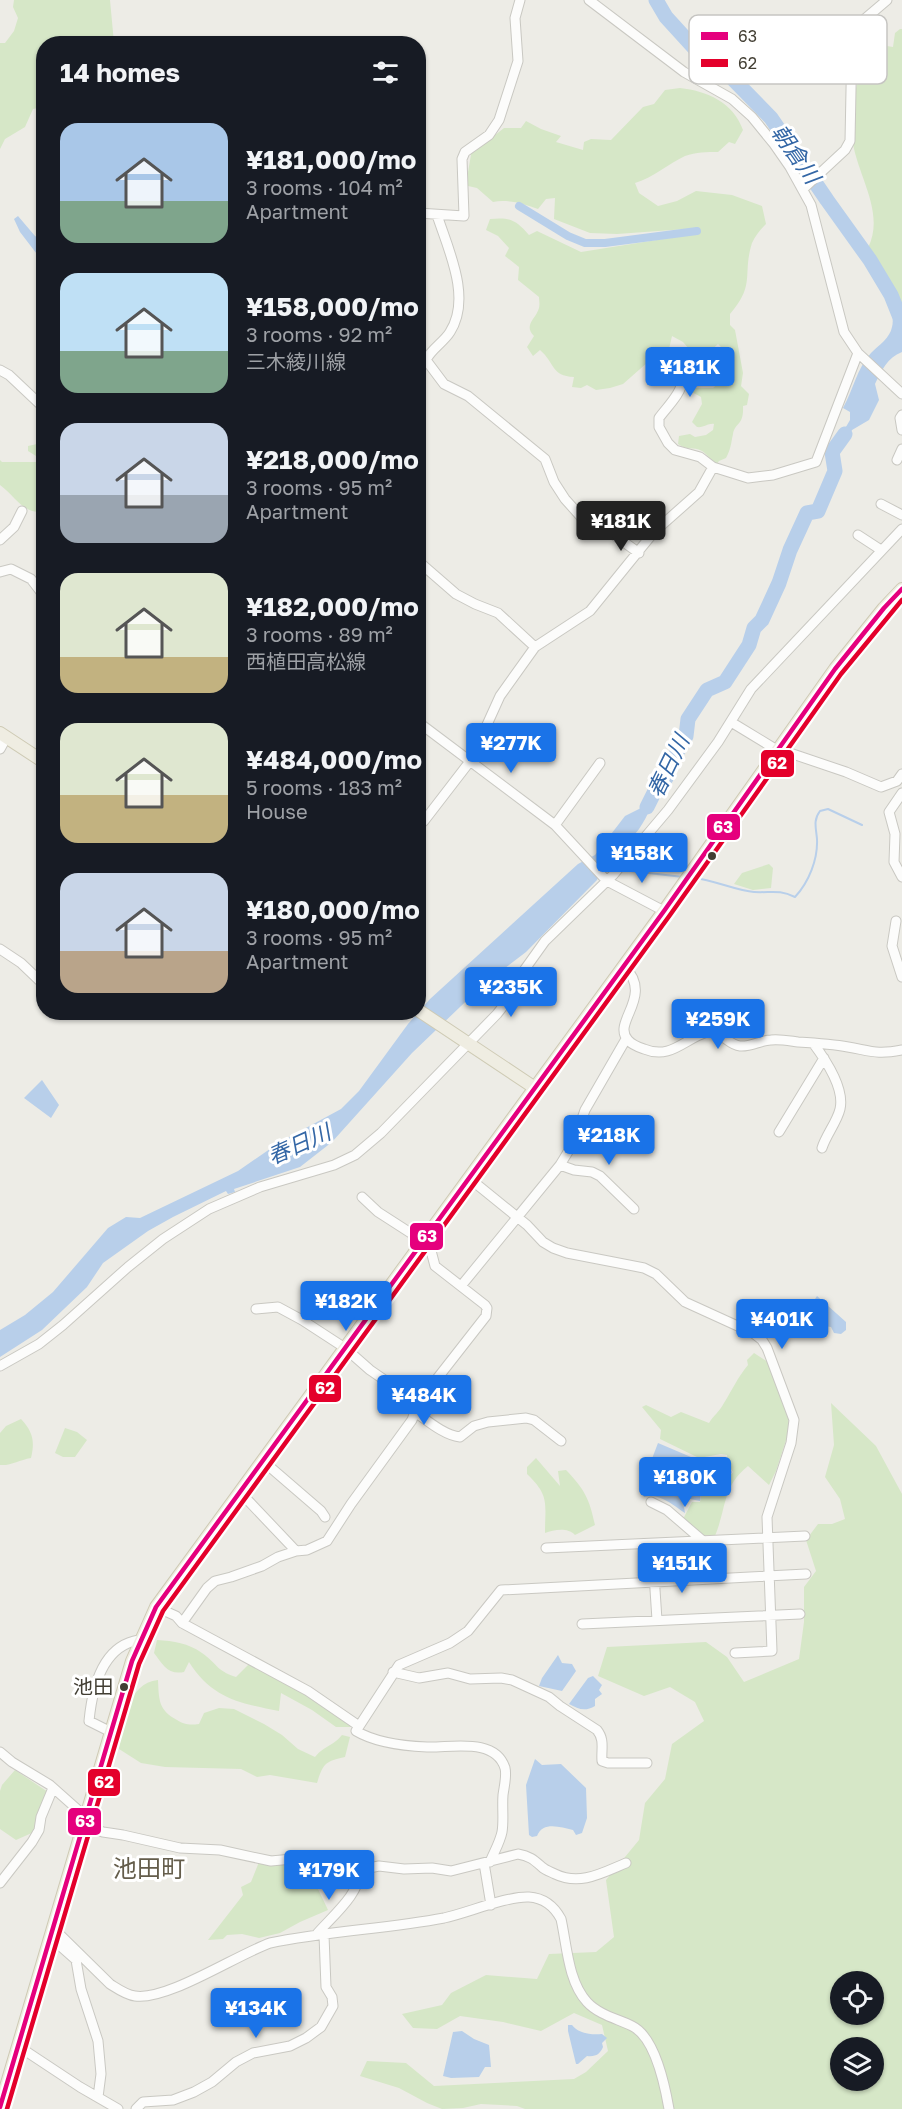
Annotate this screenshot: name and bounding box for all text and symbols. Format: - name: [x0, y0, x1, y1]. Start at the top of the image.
- legend: [689, 15, 887, 84]
- text: 63: [738, 26, 757, 46]
- text: 62: [738, 53, 757, 73]
- icon: filters: [369, 56, 402, 89]
- text: 14 homes: [60, 57, 180, 88]
- water label: 朝倉川: [766, 119, 828, 190]
- text: ¥181,000/mo: [246, 144, 416, 175]
- icon: home: [108, 147, 180, 219]
- text: 3 rooms · 104 m²: [246, 175, 403, 199]
- text: Apartment: [246, 199, 349, 223]
- text: ¥158,000/mo: [246, 291, 419, 322]
- icon: home: [108, 297, 180, 369]
- text: 3 rooms · 92 m²: [246, 322, 392, 346]
- pin: ¥181K: [648, 347, 732, 398]
- text: 三木綾川線: [246, 349, 346, 373]
- text: ¥181K: [659, 354, 721, 378]
- text: ¥218,000/mo: [246, 444, 419, 475]
- icon: home: [108, 447, 180, 519]
- text: 3 rooms · 95 m²: [246, 475, 392, 499]
- text: Apartment: [246, 499, 349, 523]
- pin: ¥181K: [579, 501, 663, 552]
- text: ¥181K: [590, 508, 652, 532]
- text: ¥182,000/mo: [246, 591, 419, 622]
- icon: home: [108, 597, 180, 669]
- text: 3 rooms · 89 m²: [246, 622, 393, 646]
- text: 西植田高松線: [246, 649, 366, 673]
- pin: ¥277K: [469, 723, 553, 774]
- water label: 春日川: [641, 728, 695, 801]
- text: ¥277K: [480, 730, 542, 754]
- text: ¥484,000/mo: [246, 744, 422, 775]
- icon: home: [108, 747, 180, 819]
- line badge: 62: [760, 749, 795, 778]
- text: 62: [767, 753, 787, 773]
- text: 5 rooms · 183 m²: [246, 775, 402, 799]
- text: House: [246, 799, 308, 823]
- line badge: 63: [706, 813, 741, 841]
- text: 63: [713, 817, 733, 837]
- pin: ¥158K: [600, 833, 684, 884]
- text: ¥158K: [611, 840, 674, 864]
- unlabelled marker: [706, 850, 718, 862]
- text: ¥180,000/mo: [246, 894, 420, 925]
- icon: home: [108, 897, 180, 969]
- text: 3 rooms · 95 m²: [246, 925, 392, 949]
- text: Apartment: [246, 949, 349, 973]
- pin: ¥235K: [469, 967, 553, 1018]
- text: ¥235K: [479, 974, 543, 998]
- pin: ¥259K: [676, 999, 760, 1050]
- text: ¥259K: [686, 1006, 750, 1030]
- pin: ¥218K: [567, 1115, 651, 1166]
- water label: 春日川: [263, 1117, 336, 1169]
- text: ¥218K: [578, 1122, 641, 1146]
- line badge: 63: [409, 1222, 444, 1251]
- text: 63: [417, 1226, 437, 1246]
- pin: ¥182K: [304, 1281, 388, 1332]
- text: ¥182K: [315, 1288, 378, 1312]
- pin: ¥401K: [740, 1299, 824, 1350]
- text: ¥401K: [750, 1306, 814, 1330]
- line badge: 62: [308, 1374, 342, 1403]
- pin: ¥484K: [382, 1375, 466, 1426]
- text: 62: [315, 1378, 335, 1398]
- text: ¥484K: [391, 1382, 457, 1406]
- pin: ¥180K: [643, 1457, 727, 1508]
- text: ¥180K: [653, 1464, 717, 1488]
- pin: ¥151K: [640, 1543, 724, 1594]
- text: ¥151K: [652, 1550, 712, 1574]
- place label: 池田: [73, 1674, 113, 1698]
- marker: 池田: [118, 1681, 130, 1693]
- line badge: 62: [87, 1768, 121, 1797]
- text: 62: [94, 1772, 114, 1792]
- line badge: 63: [67, 1807, 102, 1836]
- text: 63: [75, 1811, 95, 1831]
- pin: ¥179K: [287, 1850, 371, 1901]
- district label: 池田町: [113, 1853, 185, 1882]
- text: ¥179K: [298, 1857, 360, 1881]
- map controls: [830, 1971, 884, 2091]
- button: locate: [830, 1971, 884, 2025]
- pin: ¥134K: [214, 1988, 298, 2039]
- text: ¥134K: [225, 1995, 287, 2019]
- button: layers: [830, 2037, 884, 2091]

